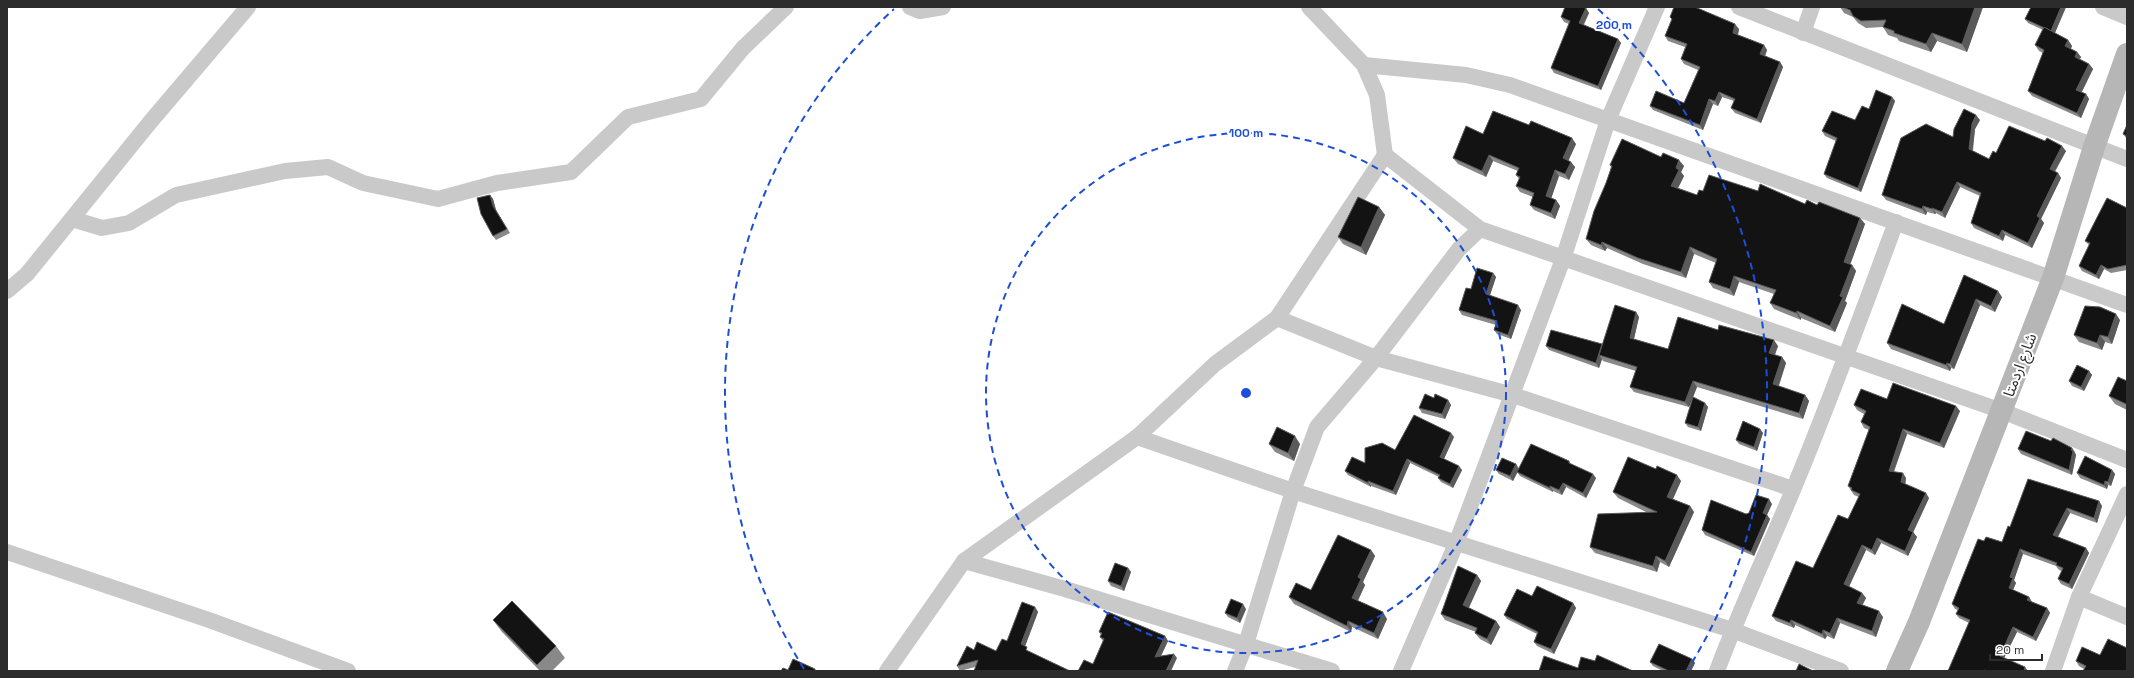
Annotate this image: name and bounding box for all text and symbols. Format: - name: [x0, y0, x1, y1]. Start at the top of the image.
- text: 200 m: [1596, 17, 1632, 33]
- text: 100 m: [1229, 125, 1263, 141]
- street label: شارع اردمتا: [1999, 330, 2043, 400]
- centre of rings: [1239, 386, 1253, 400]
- scale bar: [1990, 636, 2042, 662]
- text: 20 m: [1996, 642, 2024, 658]

